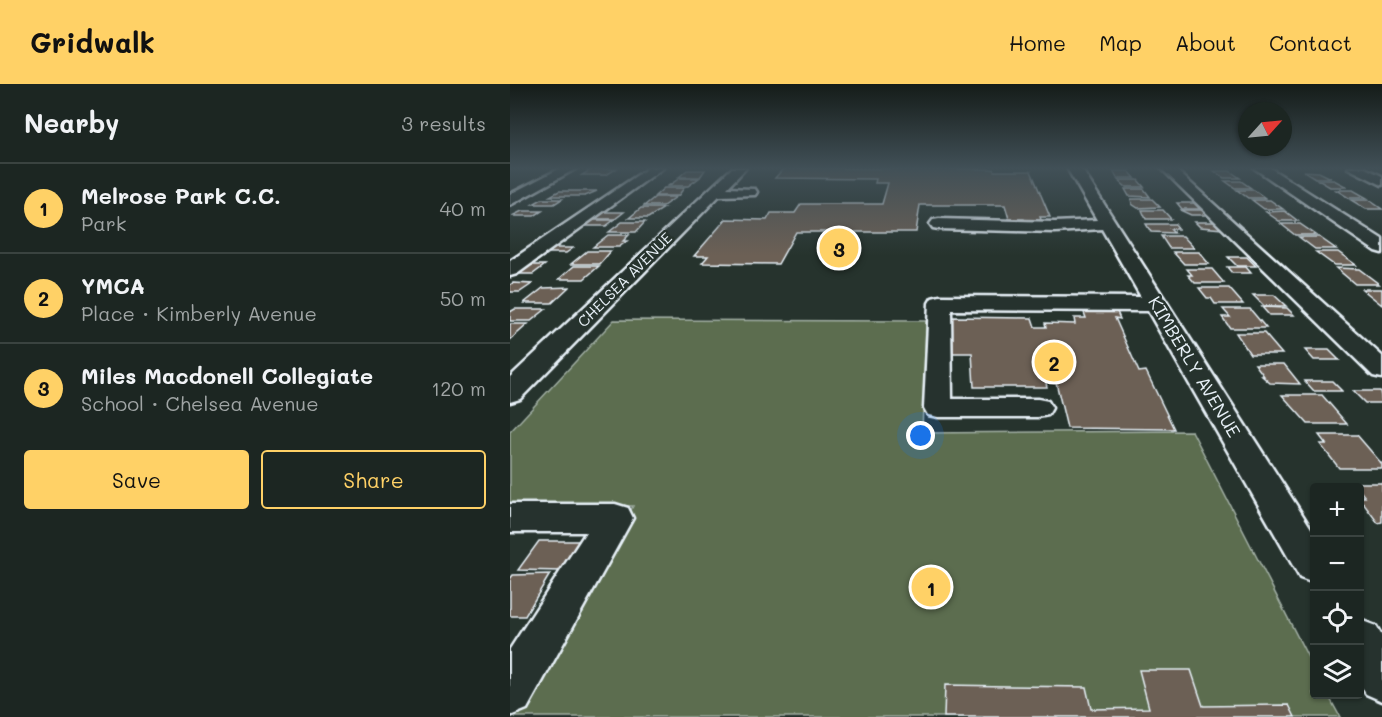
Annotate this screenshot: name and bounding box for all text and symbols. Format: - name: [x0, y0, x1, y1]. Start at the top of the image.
- text: Gridwalk: [30, 24, 155, 60]
- text: Home: [1009, 29, 1066, 56]
- text: Map: [1099, 29, 1142, 56]
- text: About: [1175, 29, 1236, 56]
- text: Contact: [1269, 29, 1352, 56]
- north arrow: [1238, 102, 1292, 156]
- text: Nearby: [24, 106, 119, 140]
- text: 3 results: [401, 110, 486, 136]
- text: Melrose Park C.C.: [81, 181, 281, 210]
- text: 1: [39, 195, 48, 221]
- text: 40 m: [440, 195, 486, 221]
- text: Park: [81, 210, 126, 236]
- pin: 3: [820, 226, 858, 270]
- street label: CHELSEA AVENUE: [573, 227, 676, 331]
- text: YMCA: [81, 271, 145, 300]
- text: 2: [38, 285, 49, 311]
- text: 50 m: [440, 285, 486, 311]
- street label: KIMBERLY AVENUE: [1143, 292, 1246, 441]
- text: Place · Kimberly Avenue: [81, 300, 317, 326]
- pin: 2: [1034, 340, 1074, 384]
- text: Miles Macdonell Collegiate: [81, 361, 373, 390]
- text: 3: [38, 375, 50, 401]
- text: 120 m: [431, 375, 486, 401]
- text: School · Chelsea Avenue: [81, 390, 319, 416]
- your location: [906, 421, 935, 450]
- button: Save: [24, 450, 249, 509]
- button: Share: [261, 450, 486, 509]
- map controls: [1310, 483, 1364, 699]
- button: +: [1310, 483, 1364, 537]
- button: −: [1310, 537, 1364, 591]
- pin: 1: [912, 564, 950, 610]
- button: locate: [1310, 591, 1364, 645]
- button: layers: [1310, 645, 1364, 699]

